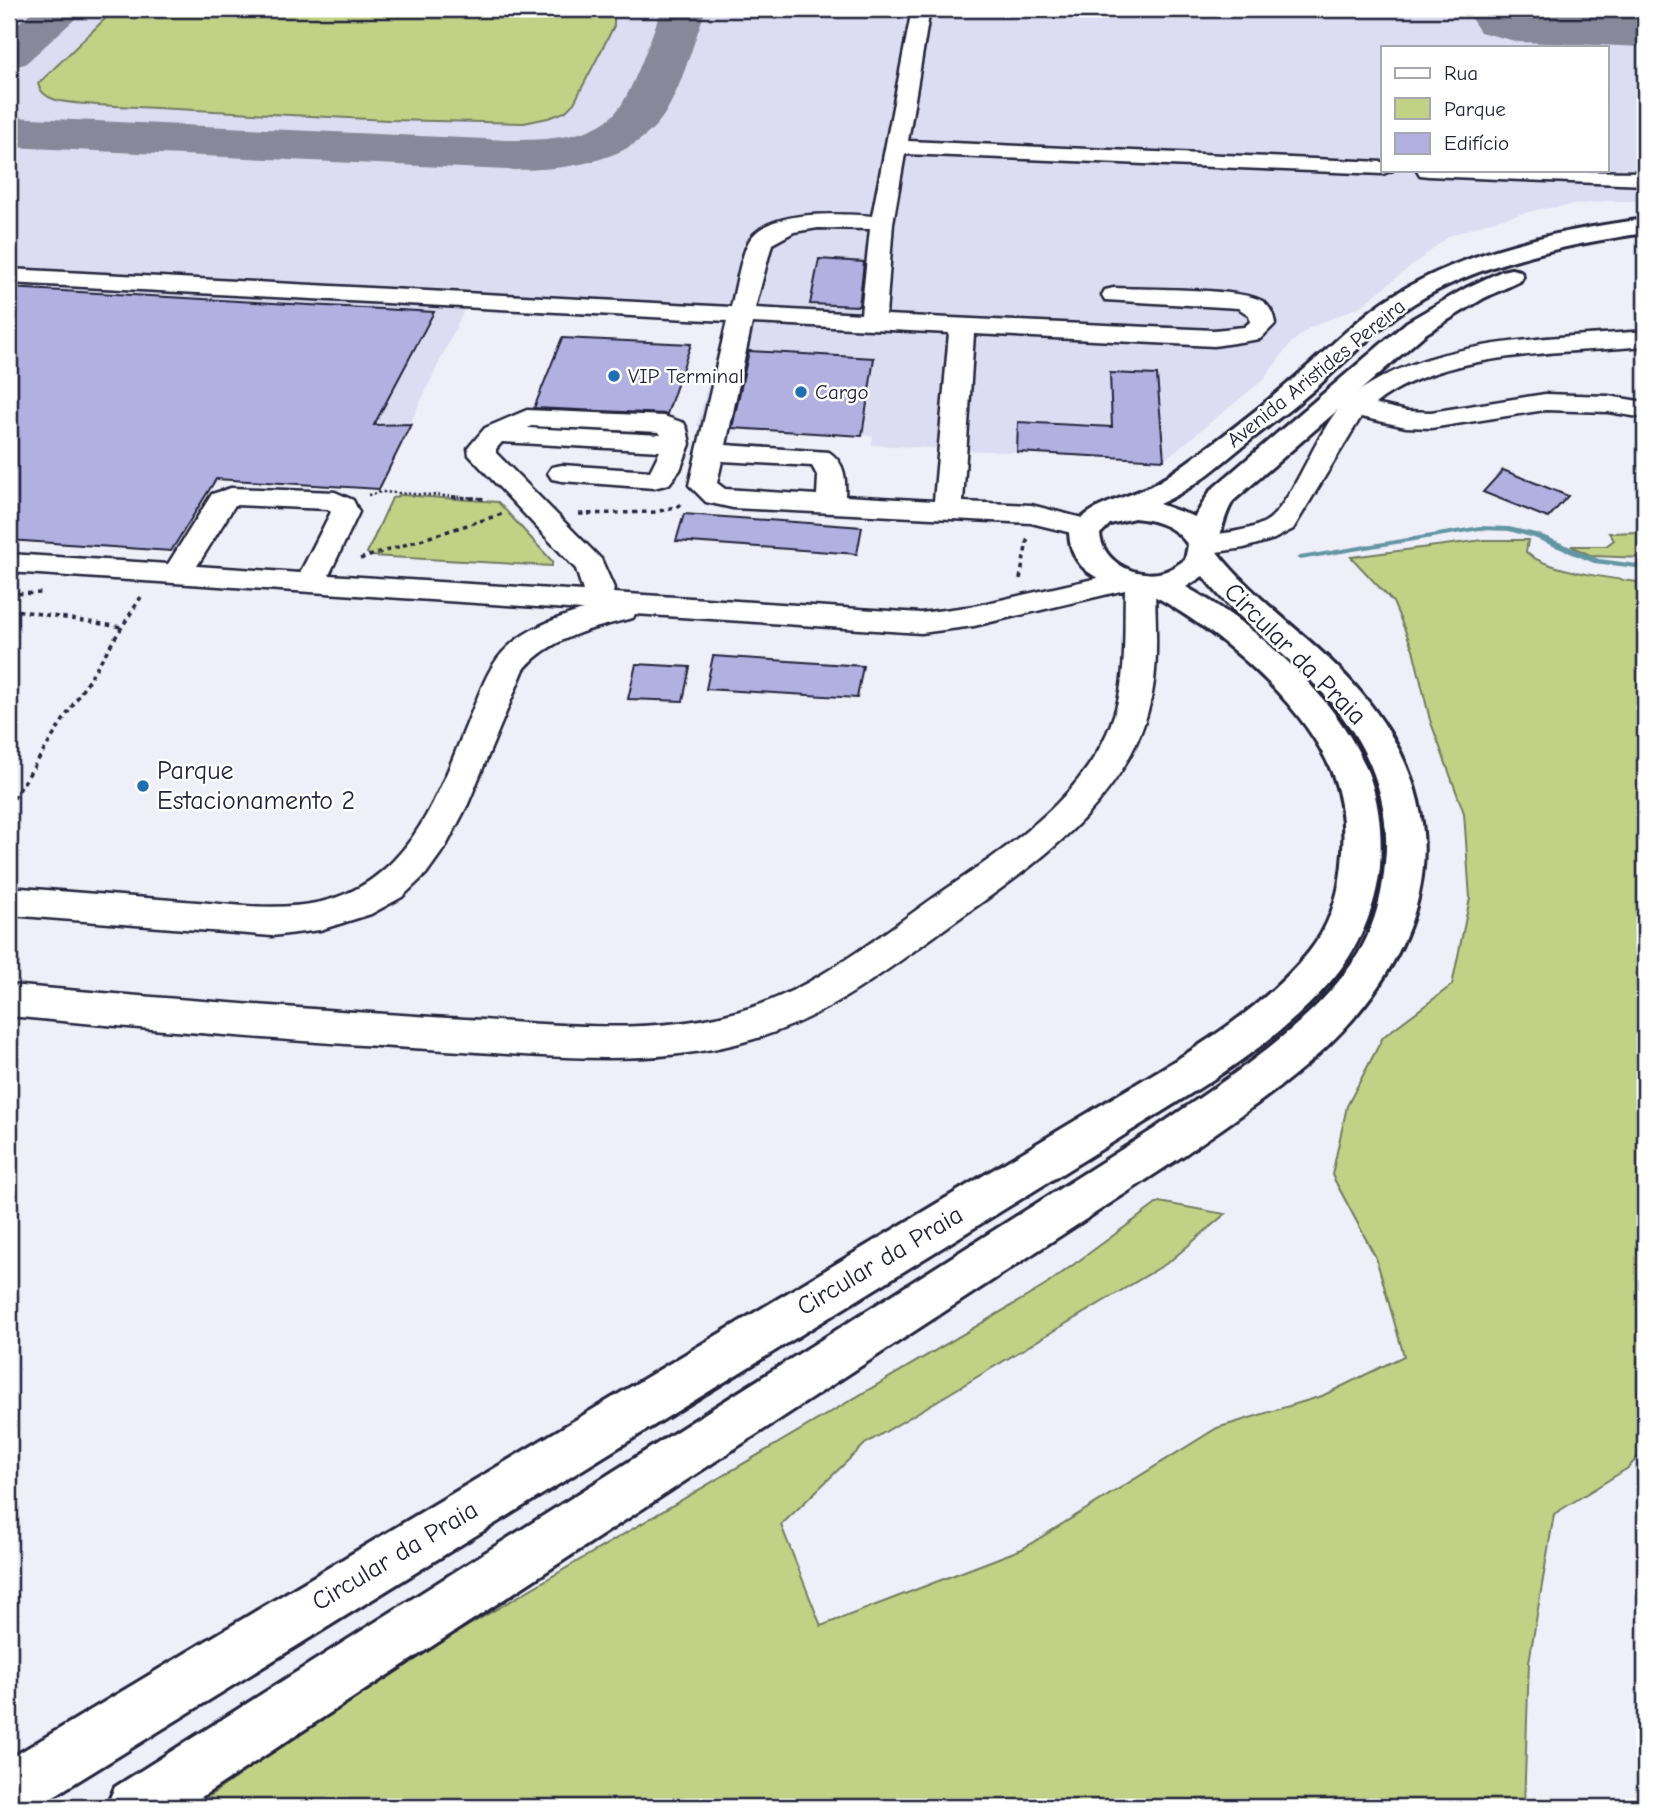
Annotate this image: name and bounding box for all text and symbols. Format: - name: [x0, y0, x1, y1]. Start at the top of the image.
- legend: [1381, 46, 1608, 172]
- text: Rua: [1444, 61, 1478, 85]
- text: Parque: [1444, 97, 1506, 121]
- text: Edifício: [1444, 131, 1509, 155]
- street label: Avenida Aristides Pereira: [1222, 294, 1410, 452]
- place label: VIP Terminal: [628, 364, 744, 388]
- marker: VIP Terminal: [606, 368, 622, 384]
- place label: Cargo: [815, 380, 869, 404]
- marker: Cargo: [793, 384, 809, 400]
- street label: Circular da Praia: [1218, 577, 1372, 731]
- place label: Parque Estacionamento 2: [157, 756, 355, 816]
- marker: Parque Estacionamento 2: [135, 778, 151, 794]
- street label: Circular da Praia: [792, 1200, 968, 1322]
- street label: Circular da Praia: [307, 1495, 483, 1617]

